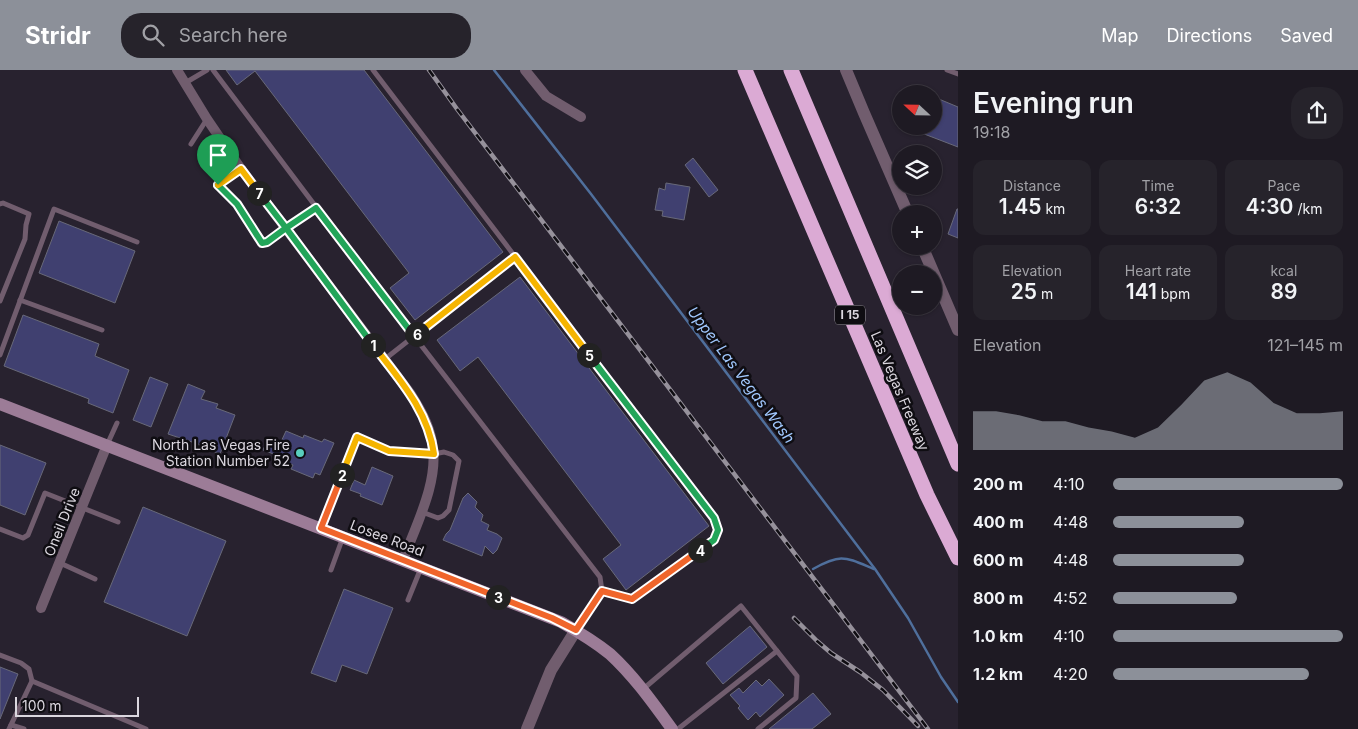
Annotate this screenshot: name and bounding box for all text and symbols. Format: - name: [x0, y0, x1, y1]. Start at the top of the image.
- search box: [121, 13, 471, 58]
- text: Stridr: [25, 21, 91, 50]
- icon: search: [139, 21, 167, 49]
- text: Search here: [179, 24, 287, 47]
- text: Map: [1101, 25, 1139, 46]
- text: Directions: [1167, 25, 1252, 46]
- text: Saved: [1280, 25, 1333, 46]
- north arrow: [892, 85, 942, 135]
- map controls: [892, 85, 942, 315]
- text: Evening run: [973, 86, 1134, 120]
- button: share: [1291, 87, 1343, 139]
- text: 19:18: [973, 122, 1010, 142]
- pin: [197, 134, 239, 185]
- icon: arrive: [204, 141, 232, 169]
- button: layers: [892, 145, 942, 195]
- text: Distance: [1003, 177, 1061, 194]
- text: Time: [1142, 177, 1174, 194]
- text: Pace: [1268, 177, 1300, 194]
- pin: 7: [246, 180, 272, 206]
- text: 7: [255, 185, 264, 202]
- text: 1.45: [999, 194, 1041, 219]
- text: 6:32: [1135, 194, 1181, 219]
- text: 4:30: [1246, 194, 1293, 219]
- text: km: [1041, 200, 1065, 217]
- text: /km: [1293, 200, 1322, 217]
- button: +: [892, 205, 942, 255]
- text: Elevation: [1002, 262, 1062, 279]
- text: Heart rate: [1125, 262, 1191, 279]
- text: kcal: [1271, 262, 1297, 279]
- button: −: [892, 265, 942, 315]
- text: 25: [1011, 279, 1037, 304]
- text: 141: [1126, 279, 1157, 304]
- text: 89: [1271, 279, 1297, 304]
- text: m: [1037, 285, 1053, 302]
- text: bpm: [1157, 285, 1190, 302]
- water label: Upper Las Vegas Wash: [684, 302, 799, 447]
- road number: I 15: [835, 306, 865, 324]
- pin: 6: [404, 322, 430, 346]
- text: 6: [413, 326, 422, 343]
- street label: Las Vegas Freeway: [868, 329, 933, 453]
- pin: 1: [360, 332, 386, 358]
- text: Elevation: [973, 335, 1042, 355]
- text: 121–145 m: [1267, 335, 1343, 355]
- text: 1: [370, 337, 377, 354]
- pin: 5: [576, 342, 602, 368]
- text: 5: [585, 347, 594, 364]
- place label: North Las Vegas Fire Station Number 52: [152, 436, 290, 469]
- marker: North Las Vegas Fire Station Number 52: [294, 447, 306, 459]
- pin: 2: [330, 462, 354, 488]
- text: 2: [338, 467, 347, 484]
- text: 200 m: [973, 474, 1023, 494]
- text: 4:10: [1053, 474, 1085, 494]
- street label: Oneil Drive: [40, 485, 83, 559]
- text: 400 m: [973, 512, 1024, 532]
- text: 4:48: [1053, 512, 1088, 532]
- street label: Losee Road: [348, 516, 427, 559]
- pin: 4: [688, 538, 712, 562]
- text: 4: [696, 542, 705, 559]
- text: 600 m: [973, 550, 1023, 570]
- text: 4:48: [1053, 550, 1088, 570]
- pin: 3: [486, 584, 510, 610]
- text: 800 m: [973, 588, 1023, 608]
- text: 4:52: [1053, 588, 1087, 608]
- text: 3: [494, 589, 503, 606]
- text: 1.0 km: [973, 626, 1023, 646]
- text: 4:10: [1053, 626, 1085, 646]
- text: 1.2 km: [973, 664, 1023, 684]
- text: 4:20: [1053, 664, 1088, 684]
- scale bar: [15, 694, 139, 717]
- text: 100 m: [22, 697, 62, 714]

